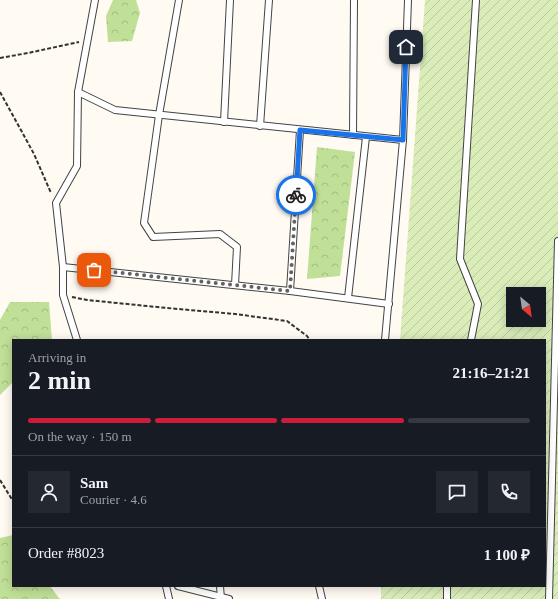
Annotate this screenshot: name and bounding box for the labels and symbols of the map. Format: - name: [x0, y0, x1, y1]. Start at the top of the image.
- pin: [389, 30, 423, 64]
- courier: [276, 175, 316, 215]
- pin: [77, 253, 111, 287]
- north arrow: [506, 287, 546, 327]

